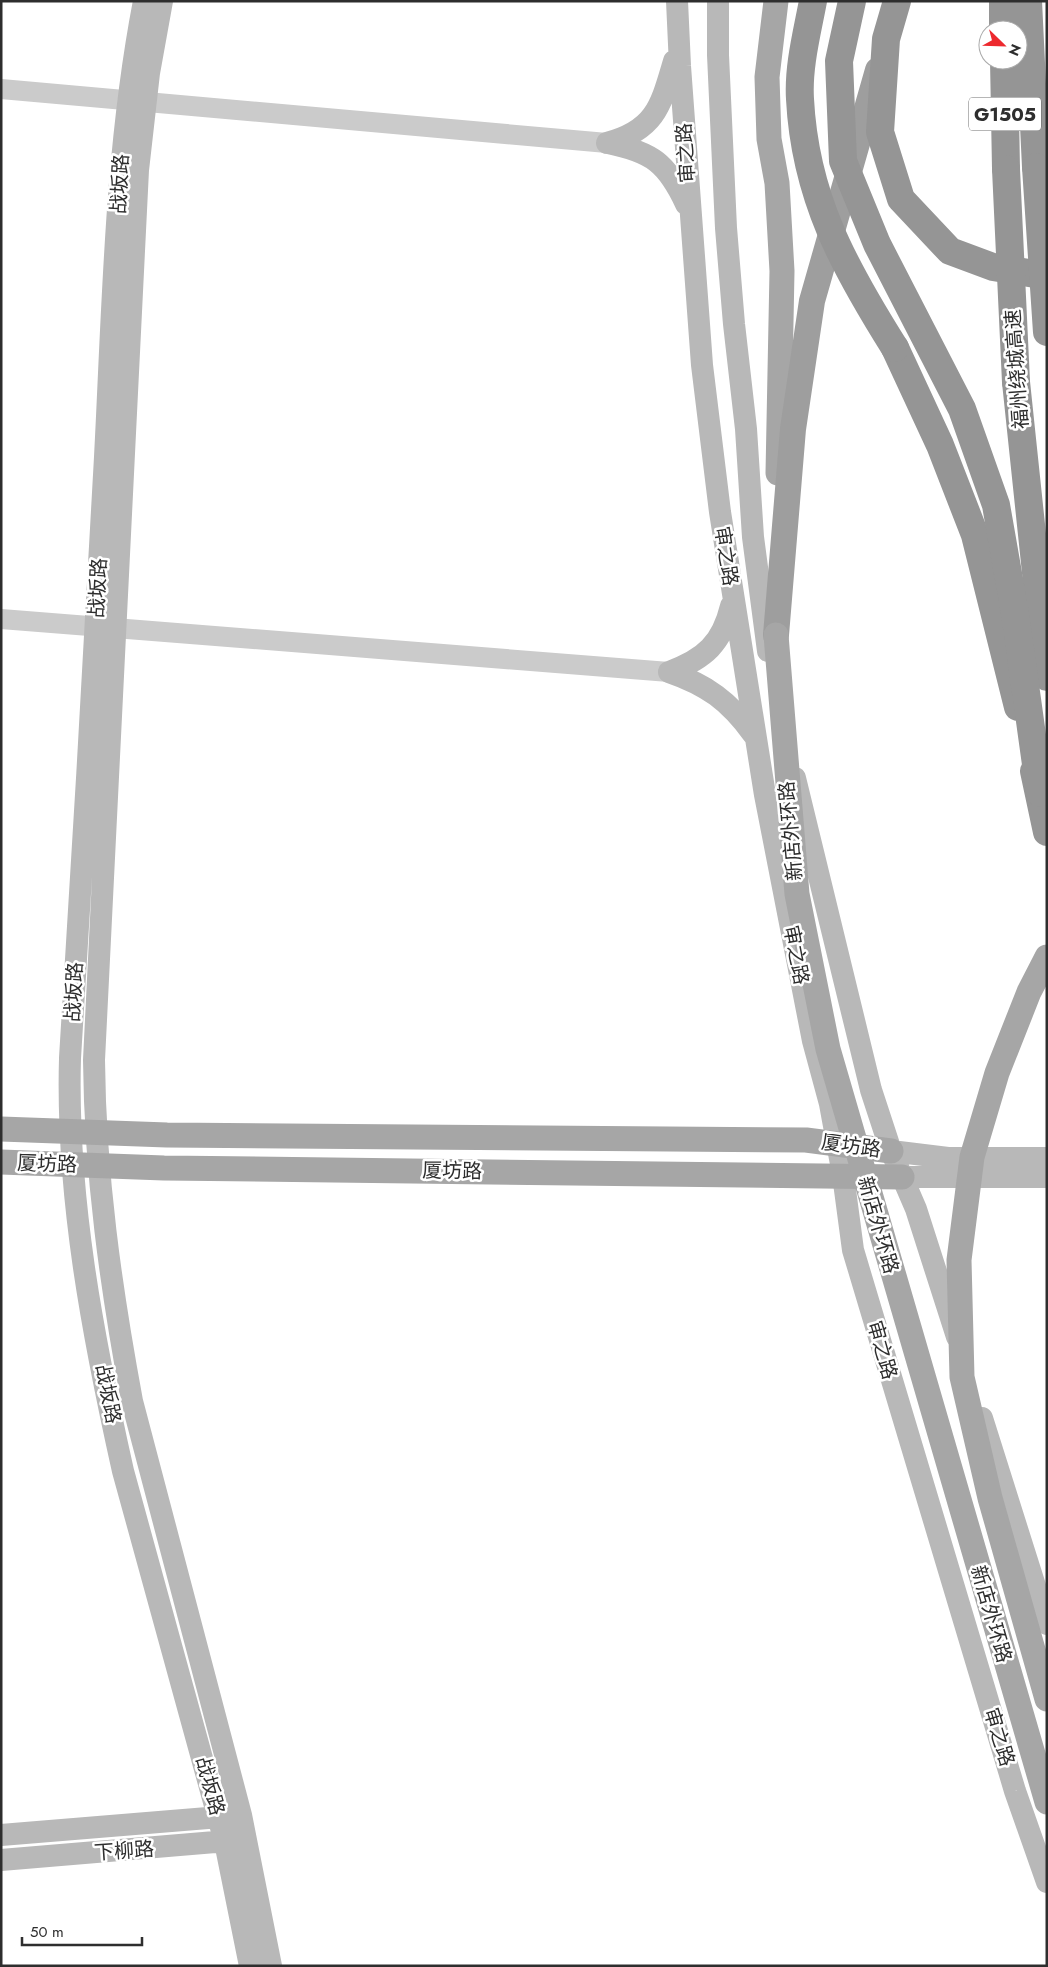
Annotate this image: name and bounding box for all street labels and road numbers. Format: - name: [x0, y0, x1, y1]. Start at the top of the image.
- road number: G1505: [969, 98, 1041, 130]
- street label: 审之路: [669, 122, 703, 184]
- street label: 战坂路: [104, 153, 136, 215]
- street label: 福州绕城高速: [998, 308, 1036, 430]
- street label: 审之路: [707, 524, 745, 588]
- street label: 战坂路: [82, 557, 114, 619]
- street label: 新店外环路: [772, 780, 810, 882]
- street label: 审之路: [776, 923, 816, 987]
- street label: 战坂路: [58, 961, 90, 1023]
- street label: 厦坊路: [819, 1127, 883, 1165]
- street label: 厦坊路: [17, 1148, 77, 1180]
- street label: 厦坊路: [422, 1156, 482, 1186]
- street label: 新店外环路: [850, 1173, 906, 1277]
- street label: 审之路: [860, 1317, 904, 1383]
- street label: 战坂路: [88, 1362, 128, 1426]
- street label: 新店外环路: [963, 1562, 1019, 1666]
- street label: 审之路: [976, 1704, 1022, 1770]
- street label: 战坂路: [188, 1753, 232, 1819]
- street label: 下柳路: [93, 1834, 155, 1868]

